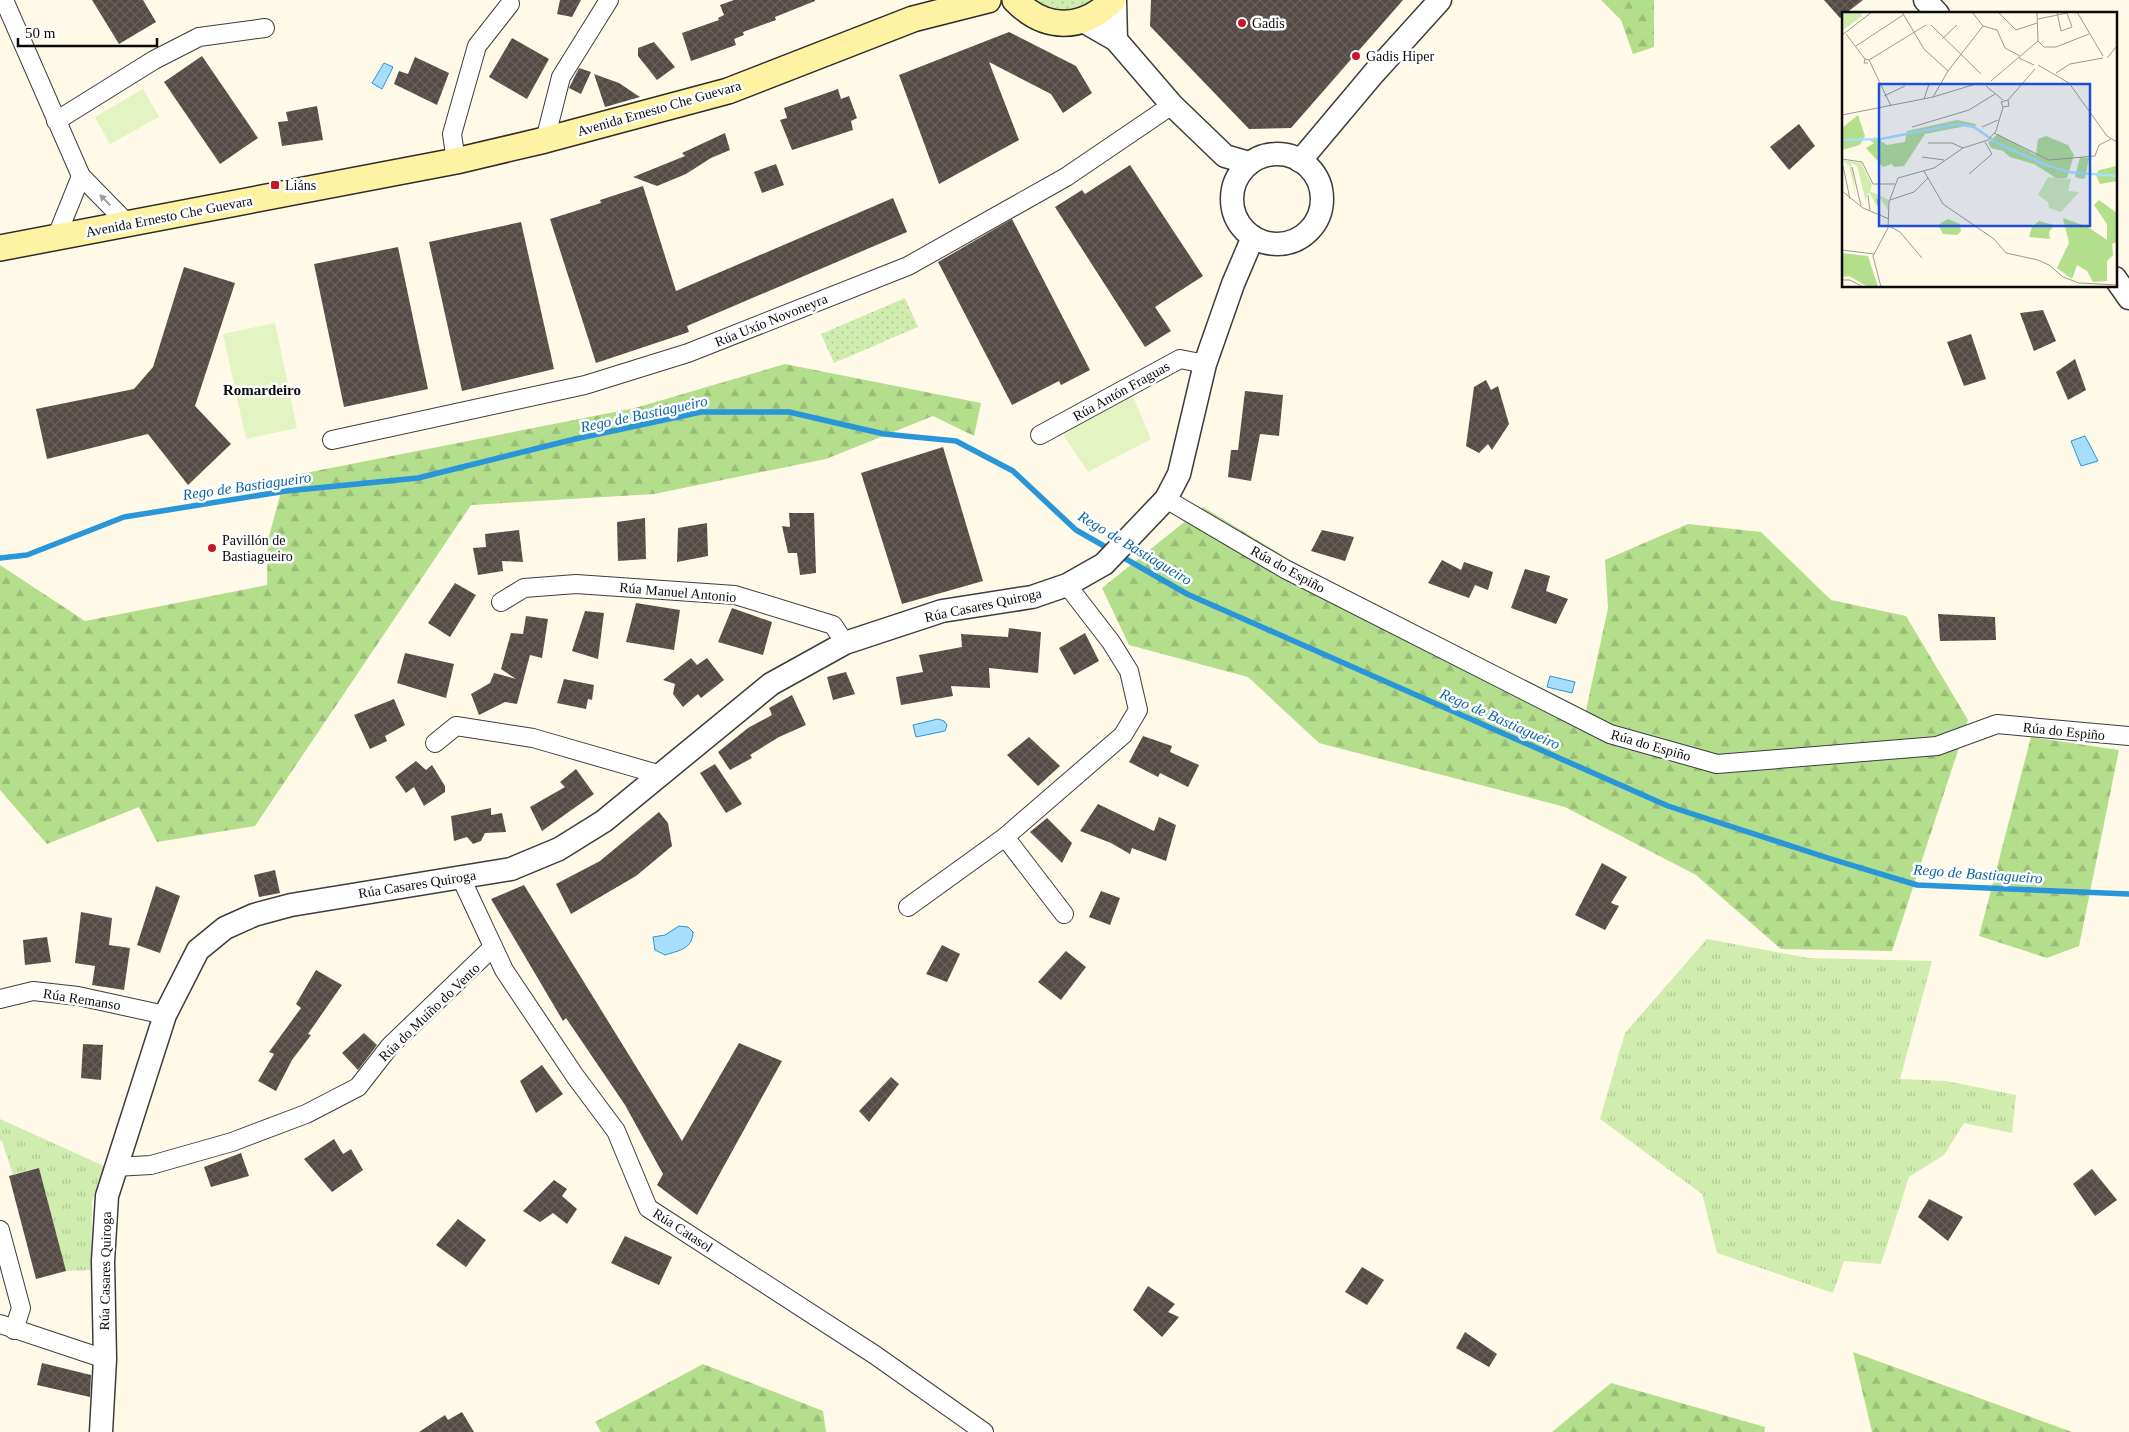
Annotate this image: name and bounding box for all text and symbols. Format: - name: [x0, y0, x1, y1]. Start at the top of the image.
- inset map: [1842, 12, 2116, 288]
- scale bar: [18, 15, 156, 47]
- place label: Gadis: [1252, 16, 1285, 31]
- marker: Gadis: [1236, 17, 1248, 29]
- text: 50 m: [25, 25, 56, 41]
- place label: Gadis Hiper: [1366, 49, 1434, 64]
- marker: Gadis Hiper: [1350, 50, 1362, 62]
- street label: Avenida Ernesto Che Guevara: [576, 78, 743, 139]
- place label: Liáns: [285, 178, 316, 193]
- marker: Liáns: [269, 179, 281, 191]
- street label: Avenida Ernesto Che Guevara: [84, 193, 255, 240]
- one-way arrow: [99, 194, 111, 206]
- street label: Rúa Uxío Novoneyra: [713, 291, 830, 350]
- street label: Rúa Antón Fraguas: [1070, 359, 1172, 424]
- district label: Romardeiro: [223, 382, 301, 398]
- water label: Rego de Bastiagueiro: [578, 393, 709, 435]
- water label: Rego de Bastiagueiro: [181, 469, 313, 503]
- water label: Rego de Bastiagueiro: [1075, 507, 1195, 588]
- place label: Pavillón de Bastiagueiro: [222, 533, 293, 564]
- marker: Pavillón de Bastiagueiro: [206, 542, 218, 554]
- street label: Rúa do Espiño: [1248, 543, 1327, 596]
- street label: Rúa Manuel Antonio: [619, 580, 737, 605]
- street label: Rúa Casares Quiroga: [923, 586, 1044, 625]
- water label: Rego de Bastiagueiro: [1437, 685, 1563, 753]
- street label: Rúa do Espiño: [2022, 720, 2106, 743]
- street label: Rúa do Espiño: [1609, 727, 1693, 764]
- water label: Rego de Bastiagueiro: [1912, 861, 2044, 887]
- street label: Rúa Casares Quiroga: [357, 868, 478, 901]
- street label: Rúa do Muíño do Vento: [376, 960, 483, 1064]
- street label: Rúa Remanso: [42, 986, 122, 1013]
- street label: Rúa Catasol: [650, 1206, 715, 1255]
- street label: Rúa Casares Quiroga: [97, 1211, 114, 1331]

